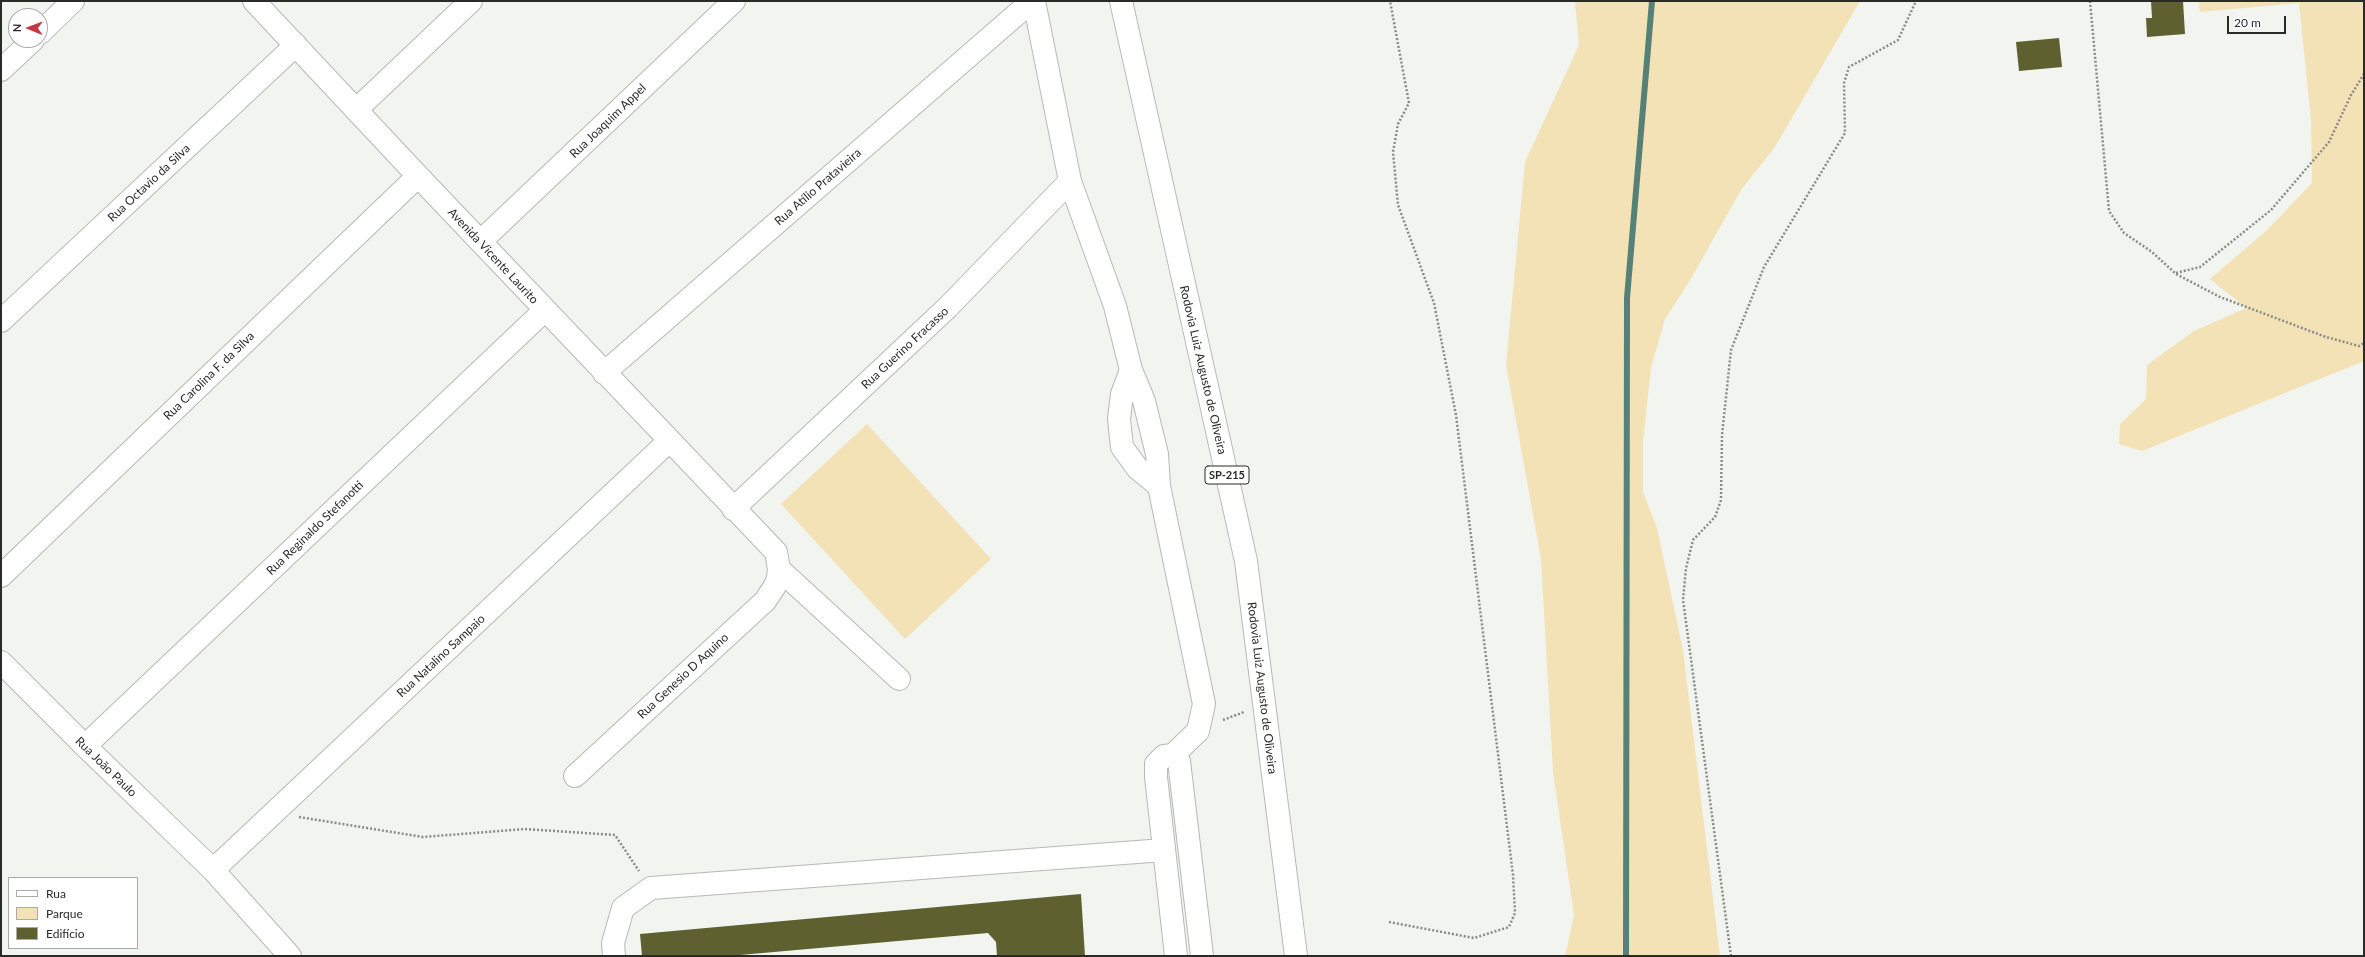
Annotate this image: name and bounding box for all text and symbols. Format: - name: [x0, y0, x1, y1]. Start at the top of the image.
- north arrow: [8, 8, 48, 48]
- scale bar: [2229, 8, 2288, 34]
- text: 20 m: [2234, 15, 2261, 30]
- text: N: [10, 23, 23, 32]
- street label: Rua Joaquim Appel: [567, 81, 649, 161]
- street label: Rua Octavio da Silva: [105, 141, 193, 225]
- street label: Rua Atílio Pratavieira: [772, 146, 864, 228]
- street label: Avenida Vicente Laurito: [445, 205, 541, 307]
- street label: Rodovia Luiz Augusto de Oliveira: [1177, 284, 1229, 456]
- street label: Rua Guerino Fracasso: [858, 304, 952, 392]
- street label: Rua Carolina F. da Silva: [161, 329, 257, 423]
- road number: SP-215: [1205, 466, 1249, 484]
- street label: Rua Reginaldo Stefanotti: [264, 478, 366, 578]
- street label: Rodovia Luiz Augusto de Oliveira: [1244, 601, 1280, 775]
- street label: Rua Natalino Sampaio: [394, 612, 488, 700]
- street label: Rua Genesio D Aquino: [635, 630, 731, 722]
- street label: Rua João Paulo: [72, 734, 140, 800]
- legend: [8, 877, 138, 949]
- text: Rua: [46, 886, 66, 901]
- text: Parque: [46, 906, 83, 921]
- text: Edifício: [46, 926, 85, 941]

